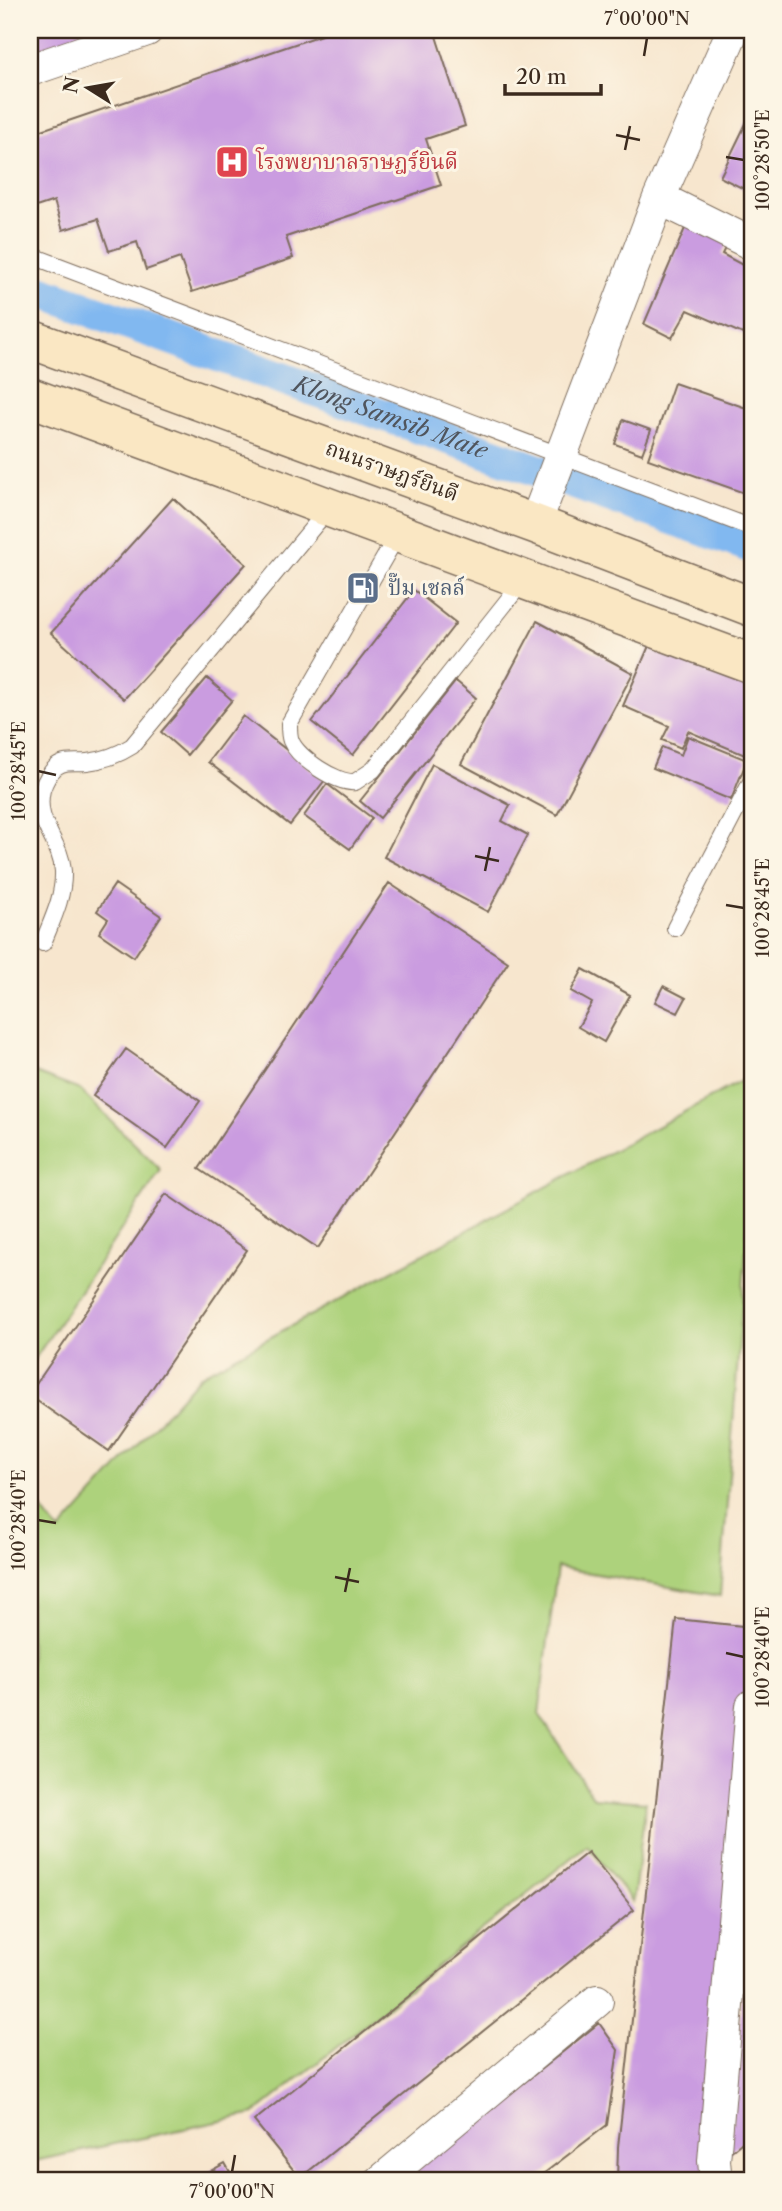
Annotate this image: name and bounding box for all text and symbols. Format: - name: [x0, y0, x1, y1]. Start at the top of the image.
- text: 7°00'00"N: [604, 8, 690, 30]
- north arrow: [52, 52, 122, 122]
- scale bar: [505, 52, 602, 96]
- text: 20 m: [516, 64, 567, 89]
- text: N: [59, 75, 85, 95]
- text: 100°28'50"E: [752, 109, 774, 211]
- hospital icon: โรงพยาบาลราษฎร์ยินดี: [213, 143, 251, 181]
- place label: โรงพยาบาลราษฎร์ยินดี: [255, 147, 458, 174]
- water label: Klong Samsib Mate: [288, 369, 492, 465]
- street label: ถนนราษฎร์ยินดี: [322, 435, 462, 506]
- fuel station icon: ปั๊ม เชลล์: [344, 569, 382, 607]
- place label: ปั๊ม เชลล์: [388, 572, 465, 600]
- text: 100°28'45"E: [8, 721, 30, 821]
- text: 100°28'45"E: [752, 858, 774, 958]
- text: 100°28'40"E: [8, 1469, 30, 1571]
- text: 100°28'40"E: [752, 1606, 774, 1708]
- text: 7°00'00"N: [189, 2181, 275, 2203]

